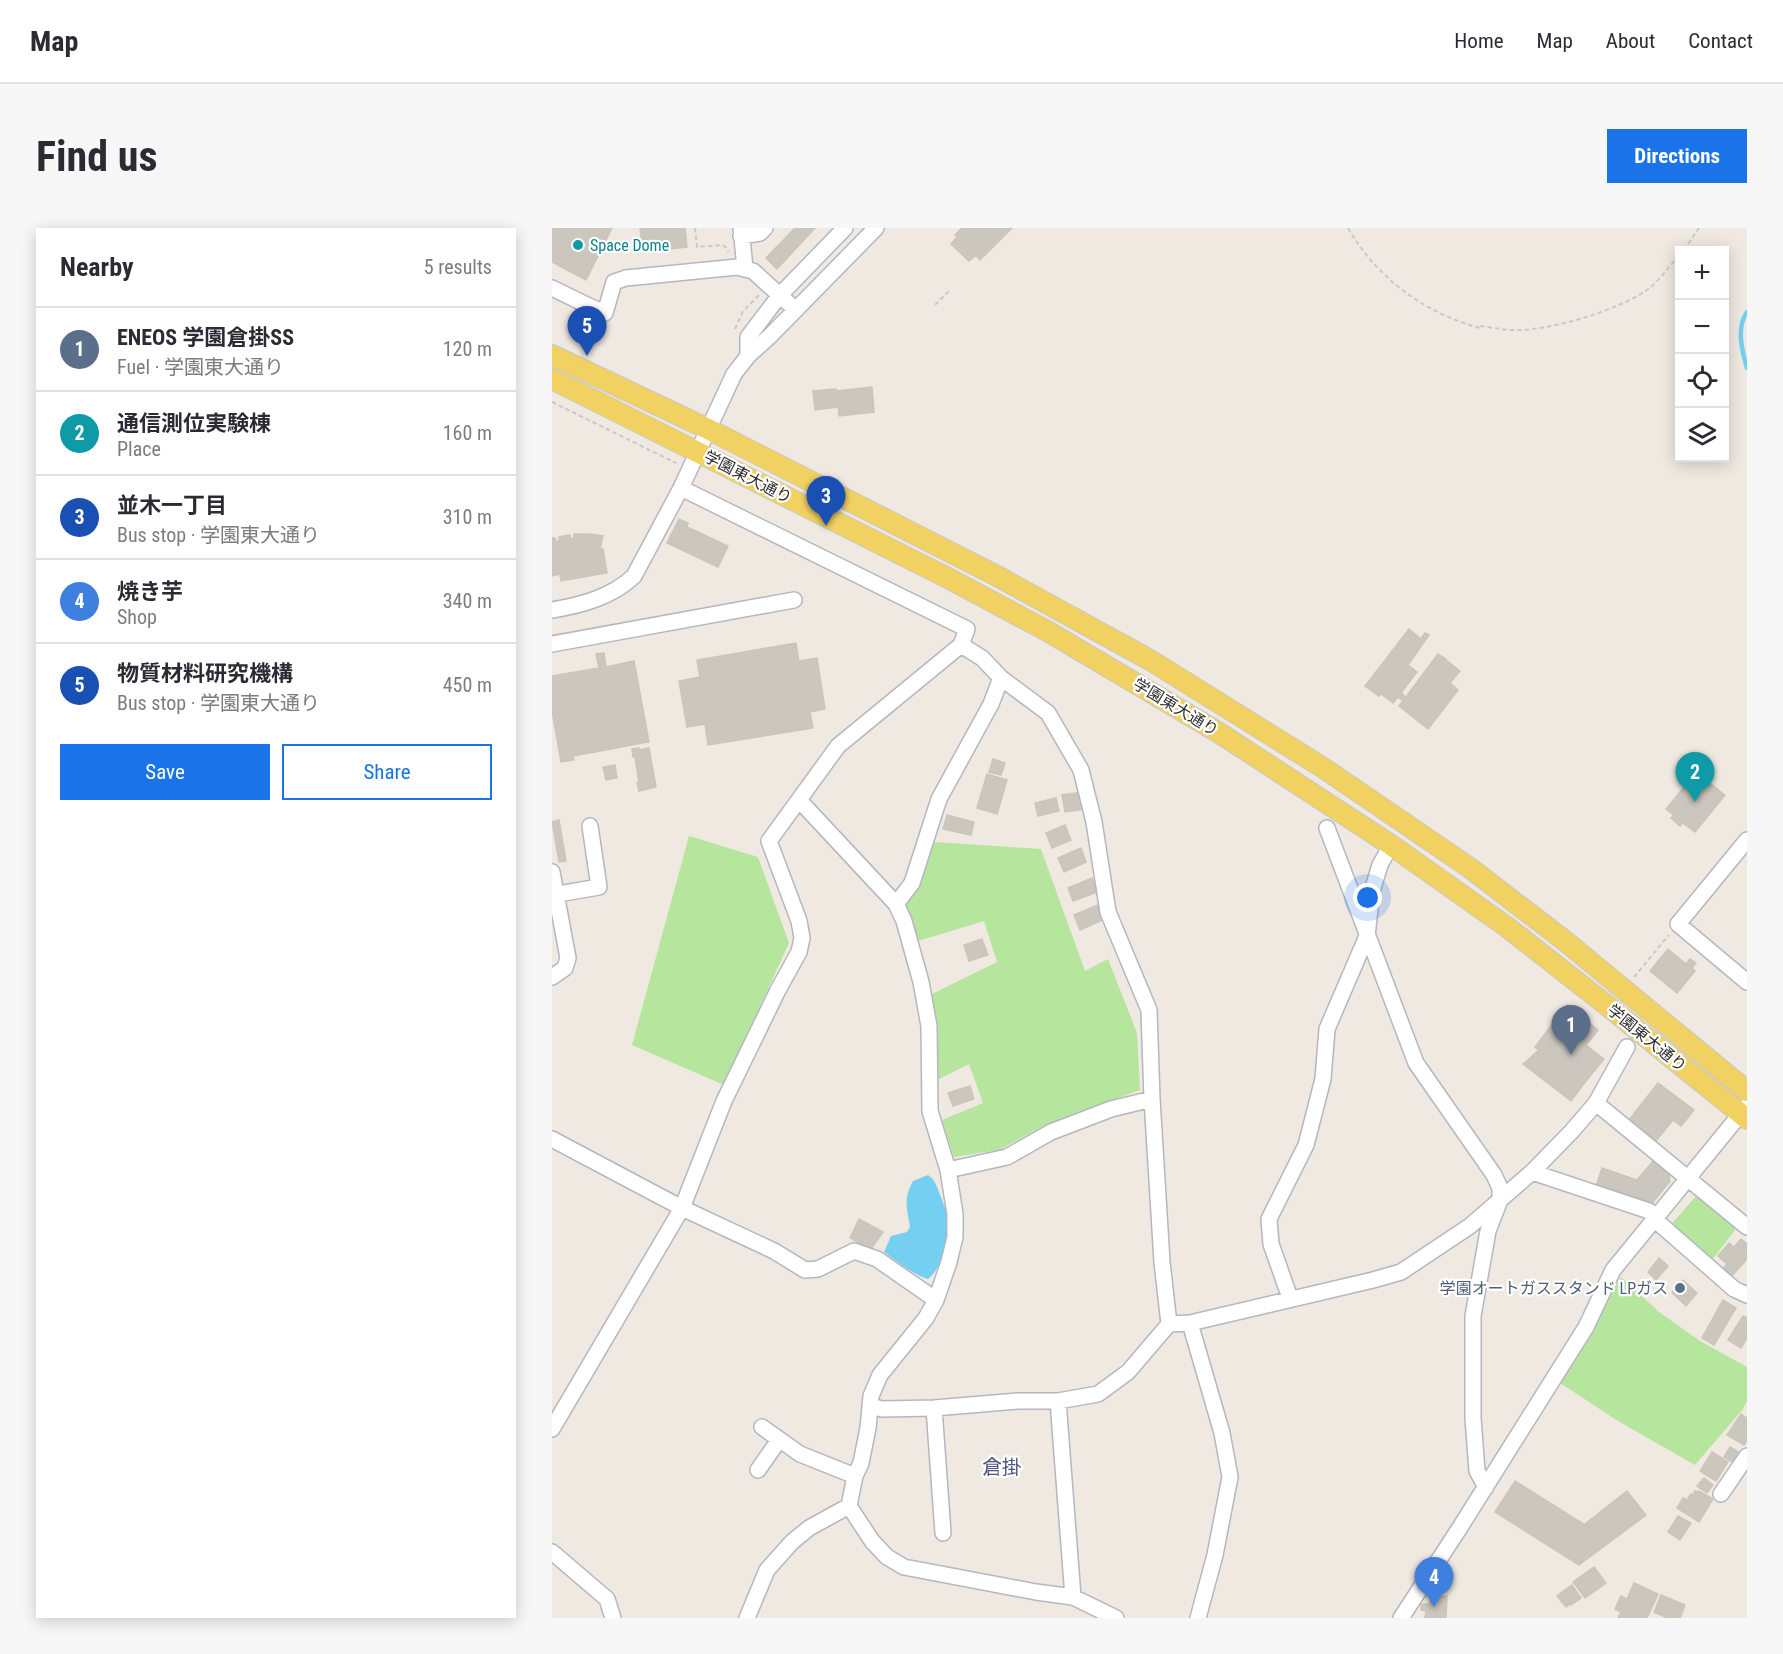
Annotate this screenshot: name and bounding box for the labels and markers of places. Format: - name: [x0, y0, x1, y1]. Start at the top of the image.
- place label: Space Dome: [590, 236, 669, 255]
- marker: Space Dome: [571, 238, 585, 252]
- pin: 5: [567, 306, 606, 356]
- pin: 3: [806, 476, 846, 526]
- pin: 2: [1676, 752, 1714, 802]
- pin: 1: [1552, 1006, 1590, 1055]
- place label: 学園オートガススタンド LPガス: [1440, 1279, 1668, 1298]
- marker: 学園オートガススタンド LPガス: [1673, 1281, 1687, 1295]
- pin: 4: [1414, 1558, 1454, 1607]

